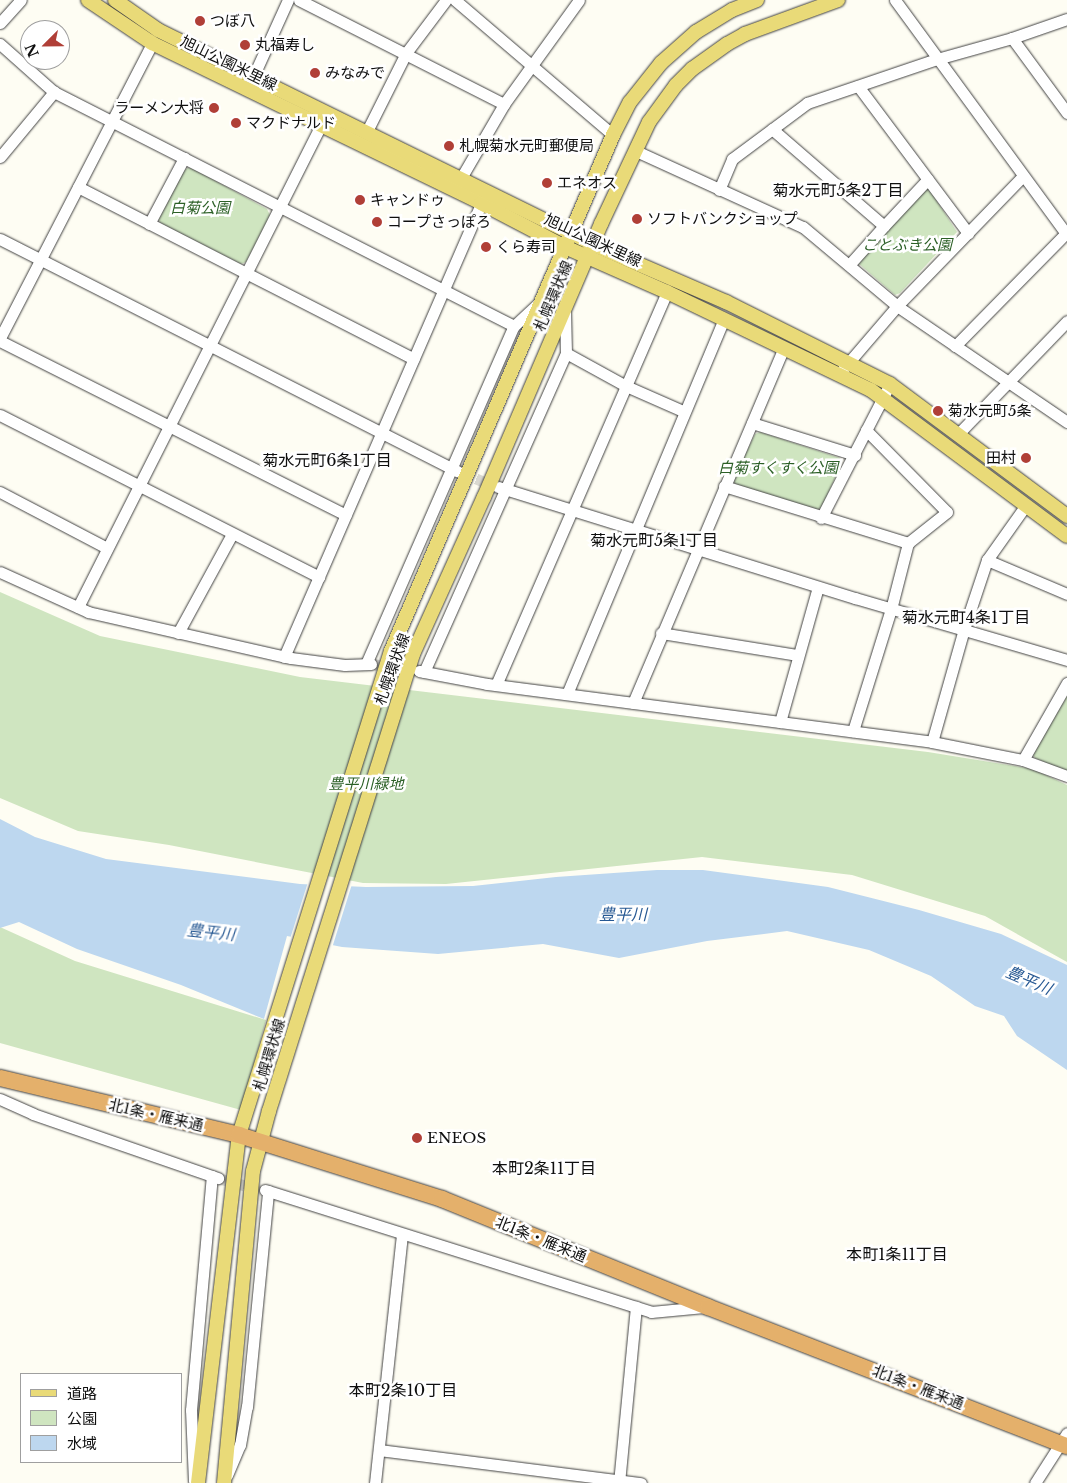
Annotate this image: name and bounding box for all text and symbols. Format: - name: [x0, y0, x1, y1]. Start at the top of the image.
- place label: つぼ八: [210, 12, 255, 30]
- marker: つぼ八: [194, 15, 206, 27]
- north arrow: [20, 20, 70, 70]
- street label: 旭山公園米里線: [178, 32, 280, 94]
- place label: 丸福寿し: [255, 36, 315, 54]
- marker: 丸福寿し: [239, 39, 251, 51]
- text: N: [21, 41, 43, 60]
- place label: みなみで: [325, 64, 385, 82]
- marker: みなみで: [309, 67, 321, 79]
- place label: ラーメン大将: [114, 99, 204, 117]
- marker: ラーメン大将: [208, 102, 220, 114]
- place label: マクドナルド: [246, 114, 336, 132]
- marker: マクドナルド: [230, 117, 242, 129]
- place label: 札幌菊水元町郵便局: [459, 137, 594, 155]
- marker: 札幌菊水元町郵便局: [443, 140, 455, 152]
- place label: エネオス: [557, 174, 617, 192]
- marker: エネオス: [541, 177, 553, 189]
- district label: 菊水元町5条2丁目: [773, 180, 903, 200]
- place label: キャンドゥ: [370, 191, 445, 209]
- marker: キャンドゥ: [354, 194, 366, 206]
- park label: 白菊公園: [170, 199, 230, 217]
- street label: 旭山公園米里線: [542, 210, 644, 270]
- place label: ソフトバンクショップ: [647, 210, 797, 228]
- place label: コープさっぽろ: [387, 213, 492, 231]
- marker: ソフトバンクショップ: [631, 213, 643, 225]
- marker: コープさっぽろ: [371, 216, 383, 228]
- park label: ことぶき公園: [862, 236, 952, 254]
- place label: くら寿司: [496, 238, 556, 256]
- marker: くら寿司: [480, 241, 492, 253]
- street label: 札幌環状線: [530, 258, 576, 334]
- place label: 菊水元町5条: [948, 402, 1032, 420]
- marker: 菊水元町5条: [932, 405, 944, 417]
- place label: 田村: [986, 449, 1016, 467]
- district label: 菊水元町6条1丁目: [262, 450, 392, 470]
- marker: 田村: [1020, 452, 1032, 464]
- park label: 白菊すくすく公園: [718, 459, 838, 477]
- district label: 菊水元町5条1丁目: [590, 530, 718, 550]
- district label: 菊水元町4条1丁目: [902, 607, 1030, 627]
- street label: 札幌環状線: [371, 631, 413, 707]
- park label: 豊平川緑地: [329, 775, 403, 793]
- water label: 豊平川: [599, 904, 647, 924]
- water label: 豊平川: [186, 920, 236, 944]
- water label: 豊平川: [1003, 962, 1055, 998]
- street label: 札幌環状線: [249, 1017, 289, 1093]
- street label: 北1条・雁来通: [107, 1095, 205, 1135]
- place label: ENEOS: [427, 1129, 486, 1147]
- marker: ENEOS: [411, 1132, 423, 1144]
- district label: 本町2条11丁目: [492, 1158, 596, 1178]
- street label: 北1条・雁来通: [493, 1213, 589, 1265]
- district label: 本町1条11丁目: [846, 1244, 948, 1264]
- street label: 北1条・雁来通: [870, 1361, 966, 1413]
- legend: [20, 1373, 182, 1463]
- district label: 本町2条10丁目: [349, 1380, 457, 1400]
- text: 道路: [67, 1384, 97, 1403]
- text: 公園: [67, 1409, 97, 1428]
- text: 水域: [67, 1434, 97, 1453]

